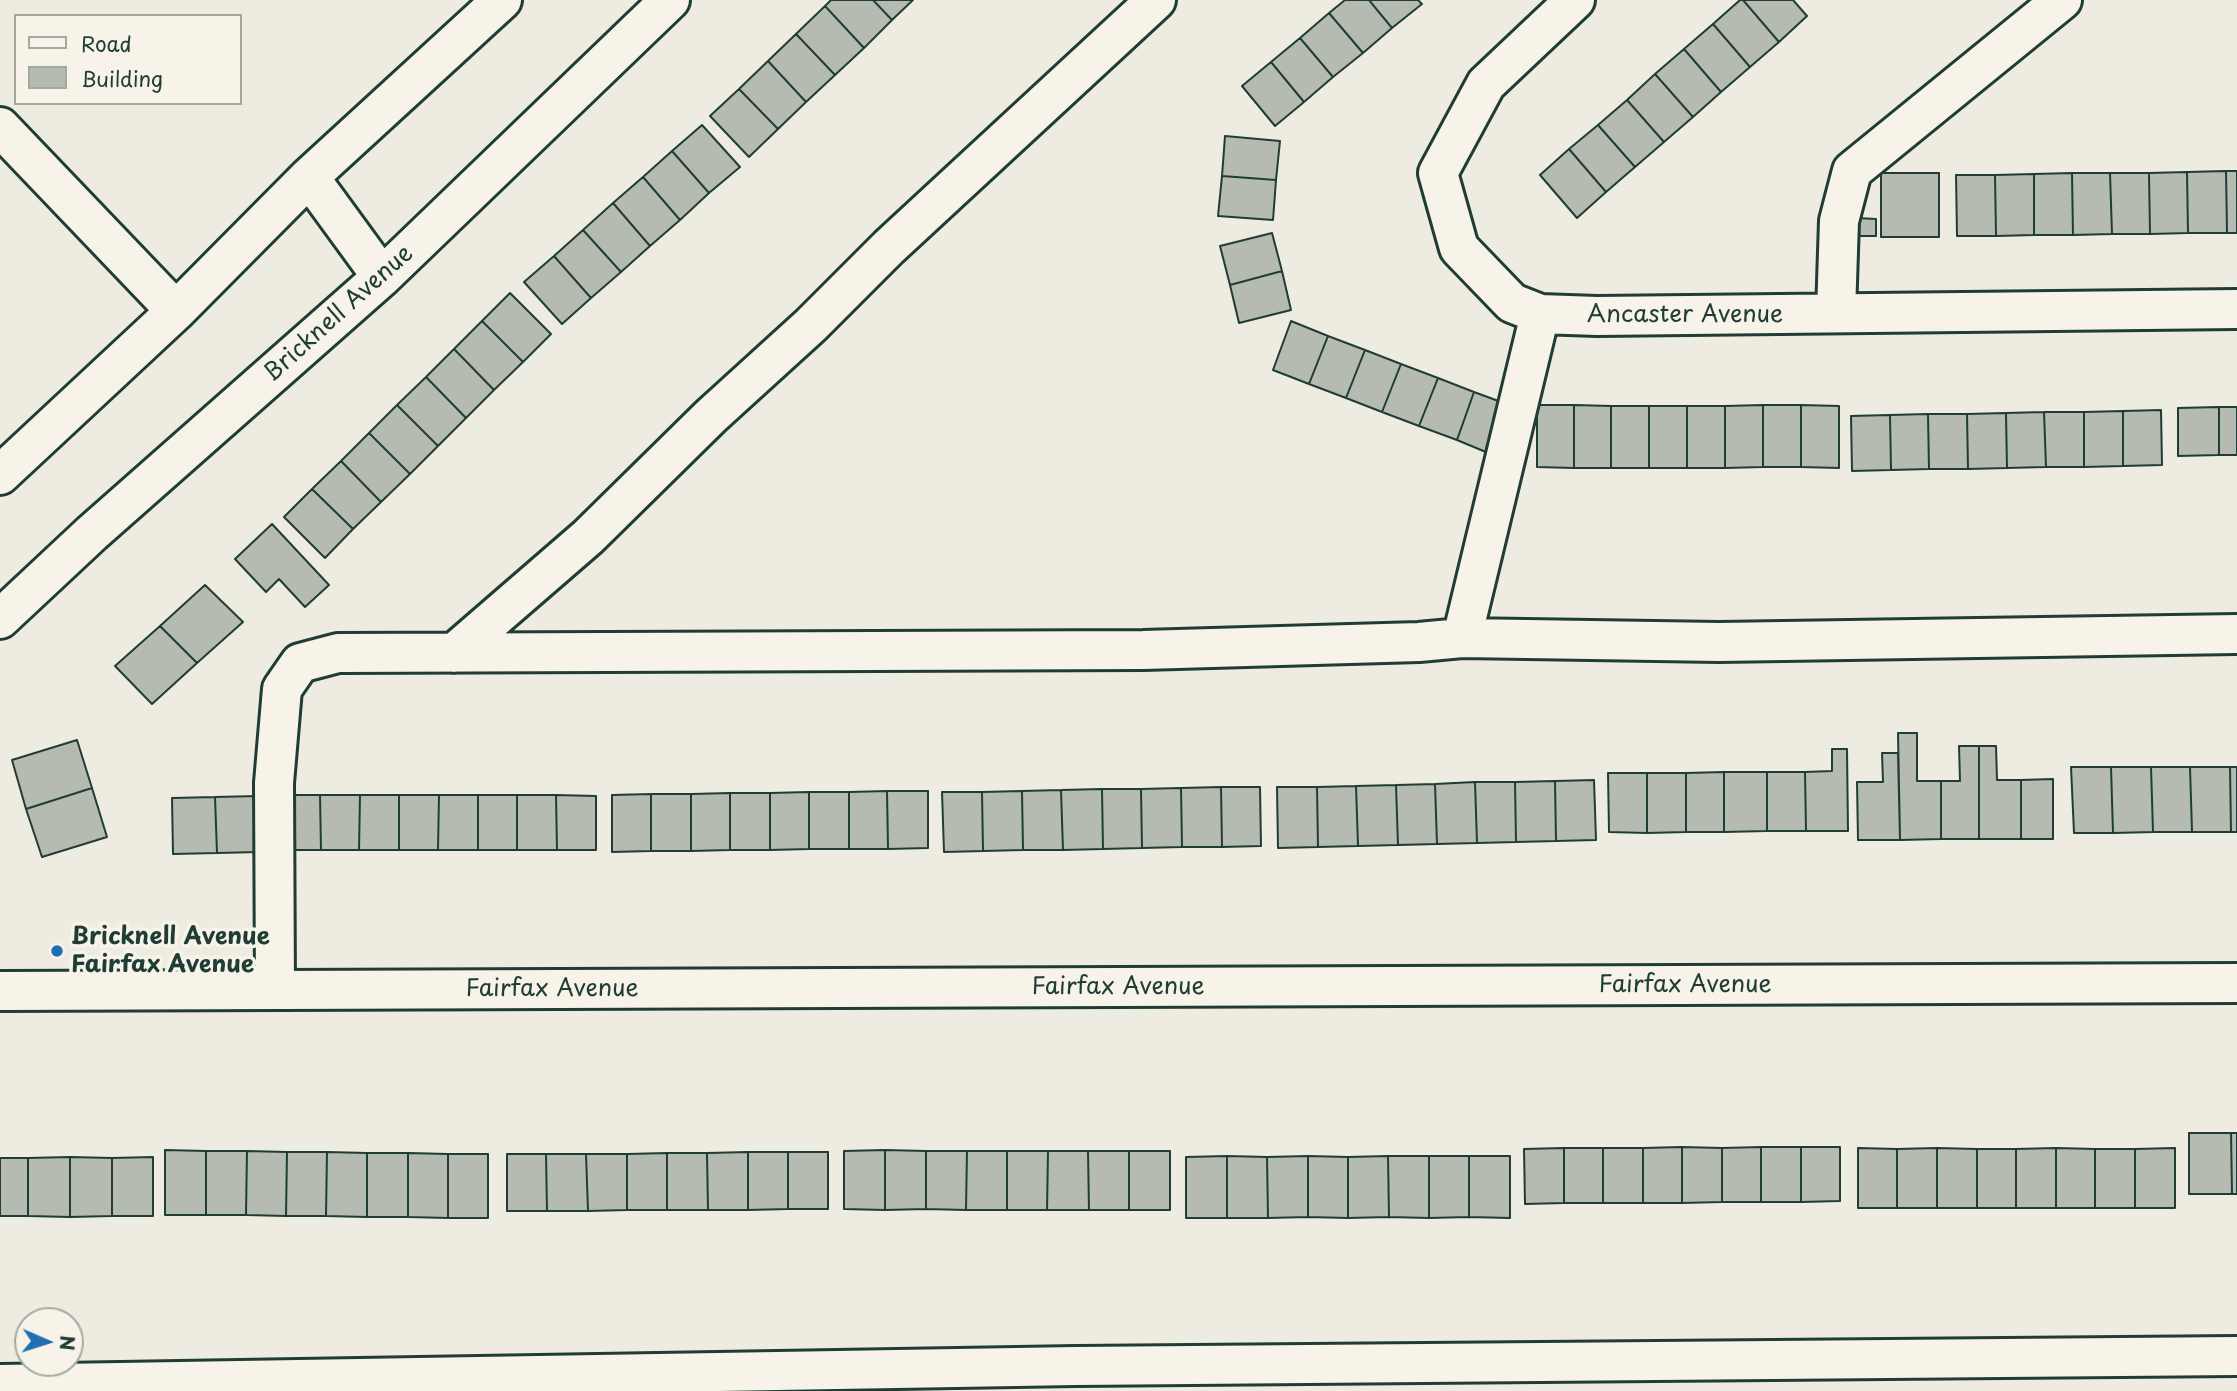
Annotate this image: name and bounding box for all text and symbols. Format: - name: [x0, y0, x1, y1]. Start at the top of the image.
- legend: [14, 14, 242, 105]
- text: Road: [81, 27, 132, 59]
- text: Building: [81, 62, 163, 94]
- street label: Bricknell Avenue: [259, 240, 419, 388]
- street label: Ancaster Avenue: [1587, 301, 1783, 329]
- place label: Bricknell Avenue Fairfax Avenue: [71, 923, 270, 979]
- marker: Bricknell Avenue Fairfax Avenue: [49, 943, 65, 959]
- street label: Fairfax Avenue: [1598, 971, 1772, 999]
- street label: Fairfax Avenue: [1031, 973, 1205, 1001]
- street label: Fairfax Avenue: [465, 975, 639, 1003]
- north arrow: [14, 1307, 84, 1377]
- text: N: [54, 1335, 82, 1351]

